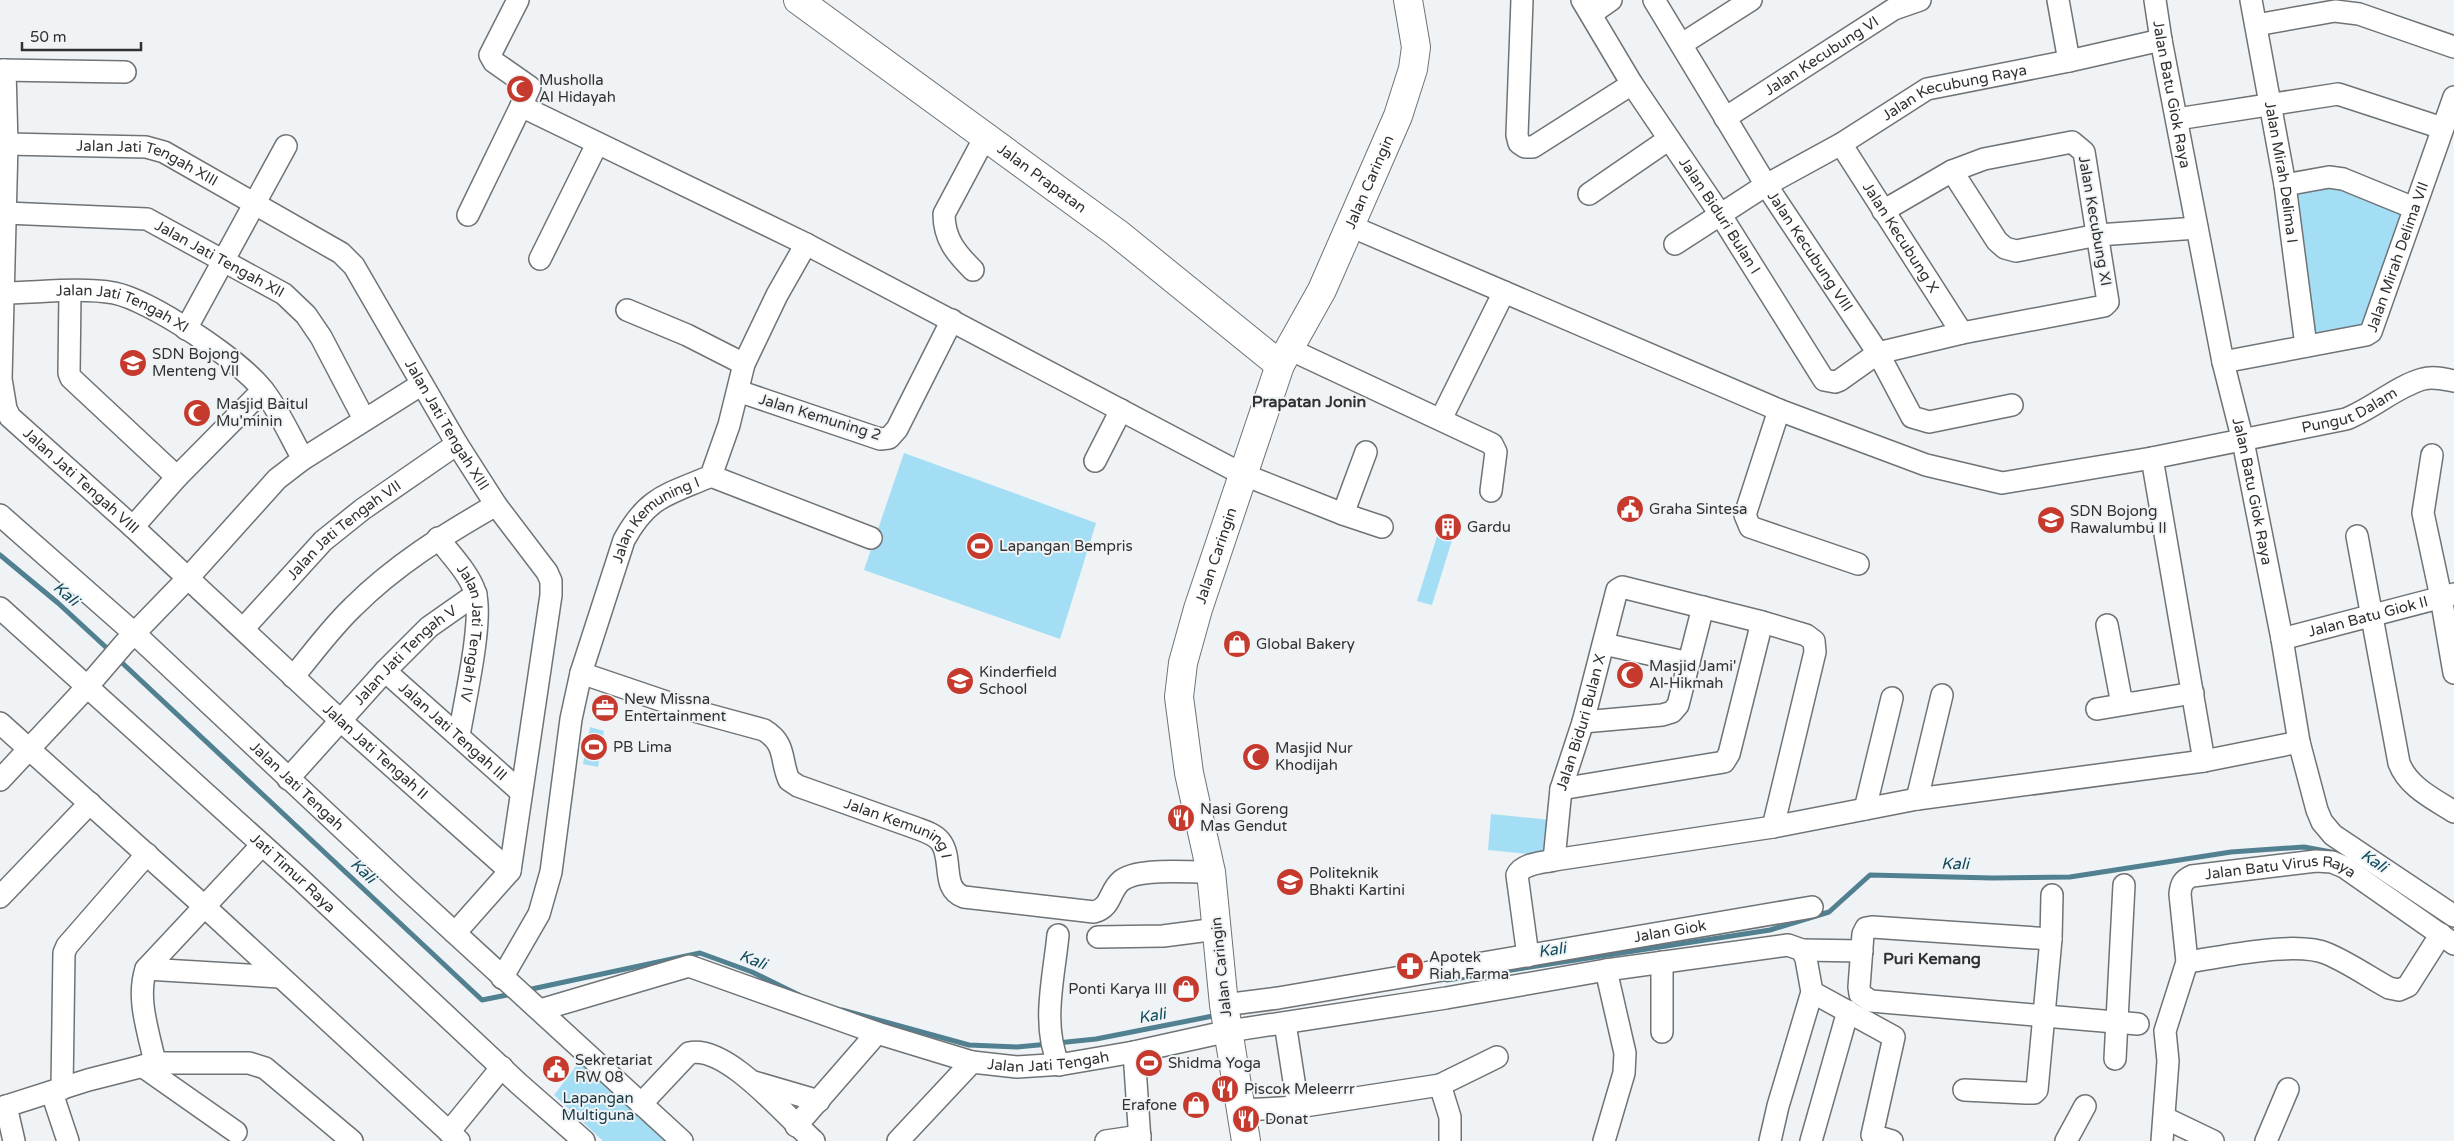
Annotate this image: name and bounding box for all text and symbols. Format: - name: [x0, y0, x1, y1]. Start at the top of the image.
- street label: Jalan Kecubung VI: [1761, 12, 1882, 99]
- scale bar: [22, 20, 141, 52]
- street label: Jalan Batu Giok Raya: [2149, 20, 2195, 170]
- text: 50 m: [30, 28, 67, 46]
- street label: Jalan Kecubung Raya: [1879, 61, 2028, 124]
- place label: Musholla Al Hidayah: [539, 71, 616, 106]
- mosque icon: Musholla Al Hidayah: [505, 74, 535, 104]
- street label: Jalan Mirah Delima I: [2261, 100, 2302, 244]
- street label: Jalan Caringin: [1341, 132, 1398, 232]
- street label: Jalan Jati Tengah XIII: [76, 137, 221, 190]
- street label: Jalan Prapatan: [994, 140, 1090, 217]
- street label: Jalan Biduri Bulan I: [1675, 154, 1764, 277]
- street label: Jalan Kecubung XI: [2075, 155, 2115, 287]
- street label: Jalan Kecubung X: [1859, 179, 1943, 296]
- street label: Jalan Mirah Delima VII: [2363, 179, 2432, 334]
- street label: Jalan Kecubung VIII: [1764, 188, 1857, 315]
- street label: Jalan Jati Tengah XII: [152, 216, 287, 301]
- street label: Jalan Jati Tengah XI: [55, 281, 192, 337]
- place label: SDN Bojong Menteng VII: [152, 345, 239, 380]
- school or university icon: SDN Bojong Menteng VII: [118, 348, 148, 378]
- street label: Jalan Jati Tengah XIII: [401, 356, 493, 493]
- street label: Pungut Dalam: [2300, 383, 2400, 437]
- street label: Jalan Kemuning 2: [757, 390, 883, 444]
- district label: Prapatan Jonin: [1252, 392, 1366, 412]
- place label: Masjid Baitul Mu'minin: [216, 395, 308, 430]
- mosque icon: Masjid Baitul Mu'minin: [182, 398, 212, 428]
- street label: Jalan Batu Giok Raya: [2228, 416, 2276, 566]
- street label: Jalan Jati Tengah VIII: [20, 424, 143, 537]
- street label: Jalan Kemuning I: [608, 473, 702, 565]
- street label: Jalan Jati Tengah VII: [283, 476, 405, 584]
- public building icon: Graha Sintesa: [1615, 494, 1645, 524]
- place label: Graha Sintesa: [1649, 500, 1748, 518]
- place label: SDN Bojong Rawalumbu II: [2070, 502, 2167, 537]
- street label: Jalan Caringin: [1191, 505, 1240, 606]
- school or university icon: SDN Bojong Rawalumbu II: [2036, 505, 2066, 535]
- building icon: Gardu: [1433, 512, 1463, 542]
- place label: Gardu: [1467, 518, 1511, 536]
- sports icon: Lapangan Bempris: [965, 531, 995, 561]
- place label: Lapangan Bempris: [999, 537, 1133, 555]
- street label: Jalan Jati Tengah IV: [453, 561, 486, 704]
- water label: Kali: [49, 577, 85, 612]
- street label: Jalan Batu Giok II: [2306, 592, 2430, 641]
- street label: Jalan Jati Tengah V: [350, 601, 461, 709]
- shop icon: Global Bakery: [1222, 629, 1252, 659]
- place label: Global Bakery: [1256, 635, 1355, 653]
- street label: Jalan Biduri Bulan X: [1552, 652, 1609, 793]
- place label: Masjid Jami' Al-Hikmah: [1649, 657, 1736, 692]
- mosque icon: Masjid Jami' Al-Hikmah: [1615, 660, 1645, 690]
- place label: Kinderfield School: [979, 663, 1057, 698]
- school or university icon: Kinderfield School: [945, 666, 975, 696]
- street label: Jalan Jati Tengah III: [395, 679, 511, 784]
- place label: New Missna Entertainment: [624, 690, 727, 725]
- office icon: New Missna Entertainment: [590, 693, 620, 723]
- street label: Jalan Jati Tengah II: [319, 700, 432, 803]
- sports icon: PB Lima: [579, 732, 609, 762]
- street label: Jalan Jati Tengah: [246, 737, 348, 834]
- place label: PB Lima: [613, 738, 672, 756]
- place label: Masjid Nur Khodijah: [1275, 739, 1353, 774]
- mosque icon: Masjid Nur Khodijah: [1241, 742, 1271, 772]
- street label: Jalan Kemuning I: [842, 794, 956, 860]
- place label: Nasi Goreng Mas Gendut: [1200, 800, 1288, 835]
- restaurant icon: Nasi Goreng Mas Gendut: [1166, 803, 1196, 833]
- street label: Jati Timur Raya: [247, 829, 339, 917]
- water label: Kali: [2357, 845, 2393, 878]
- street label: Jalan Batu Virus Raya: [2204, 852, 2359, 883]
- water label: Kali: [346, 854, 381, 889]
- water label: Kali: [1941, 854, 1971, 874]
- place label: Politeknik Bhakti Kartini: [1309, 864, 1405, 899]
- school or university icon: Politeknik Bhakti Kartini: [1275, 867, 1305, 897]
- street label: Jalan Caringin: [1207, 916, 1235, 1018]
- street label: Jalan Giok: [1632, 916, 1707, 946]
- water label: Kali: [1537, 938, 1569, 962]
- water label: Kali: [736, 946, 771, 975]
- place label: Apotek Riah Farma: [1429, 948, 1509, 983]
- district label: Puri Kemang: [1883, 949, 1981, 969]
- pharmacy icon: Apotek Riah Farma: [1395, 951, 1425, 981]
- shop icon: Ponti Karya III: [1171, 974, 1201, 1004]
- place label: Ponti Karya III: [1068, 980, 1167, 998]
- water label: Kali: [1137, 1003, 1169, 1028]
- street label: Jalan Jati Tengah: [987, 1047, 1110, 1076]
- sports icon: Shidma Yoga: [1134, 1048, 1164, 1078]
- place label: Sekretariat RW 08: [575, 1051, 653, 1086]
- public building icon: Sekretariat RW 08: [541, 1054, 571, 1084]
- place label: Shidma Yoga: [1168, 1054, 1261, 1072]
- restaurant icon: Piscok Meleerrr: [1210, 1074, 1240, 1104]
- place label: Piscok Meleerrr: [1244, 1080, 1355, 1098]
- park label: Lapangan Multiguna: [562, 1089, 634, 1124]
- shop icon: Erafone: [1181, 1090, 1211, 1120]
- place label: Erafone: [1122, 1096, 1177, 1114]
- restaurant icon: Donat: [1231, 1104, 1261, 1134]
- place label: Donat: [1265, 1110, 1308, 1128]

